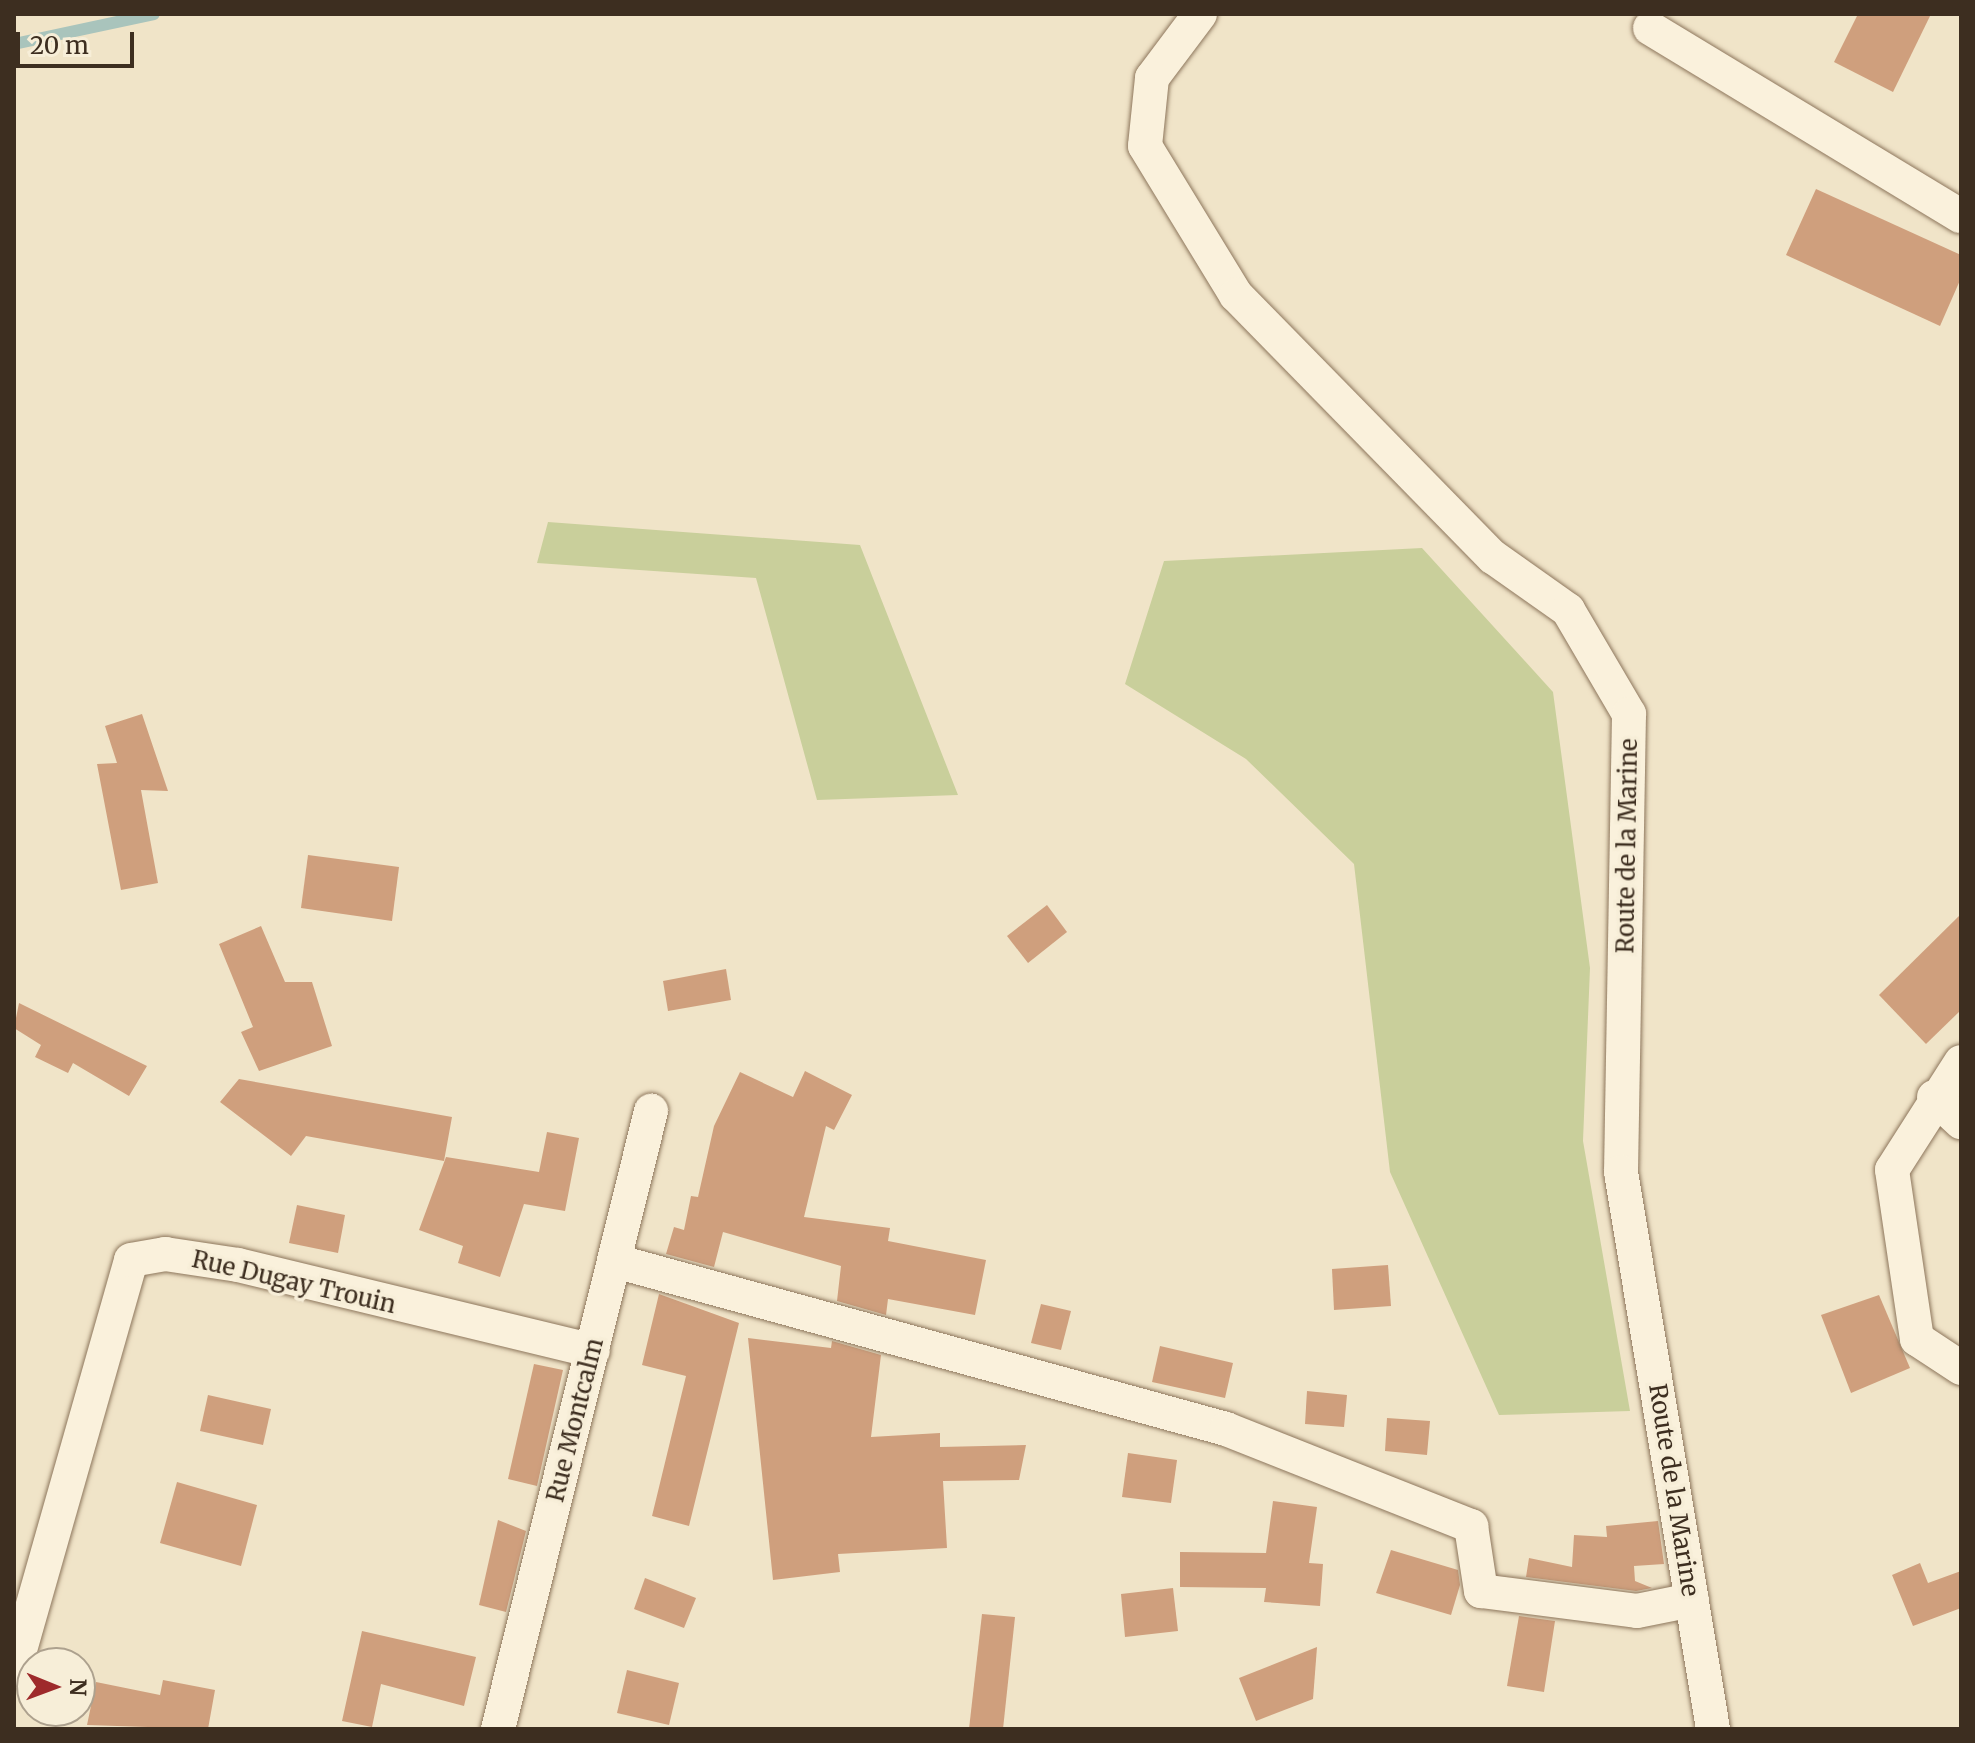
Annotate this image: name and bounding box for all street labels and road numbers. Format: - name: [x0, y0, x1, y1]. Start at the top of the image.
- street label: Route de la Marine: [1611, 738, 1643, 954]
- street label: Rue Dugay Trouin: [189, 1245, 399, 1319]
- street label: Rue Montcalm: [541, 1335, 609, 1505]
- street label: Route de la Marine: [1643, 1382, 1705, 1598]

